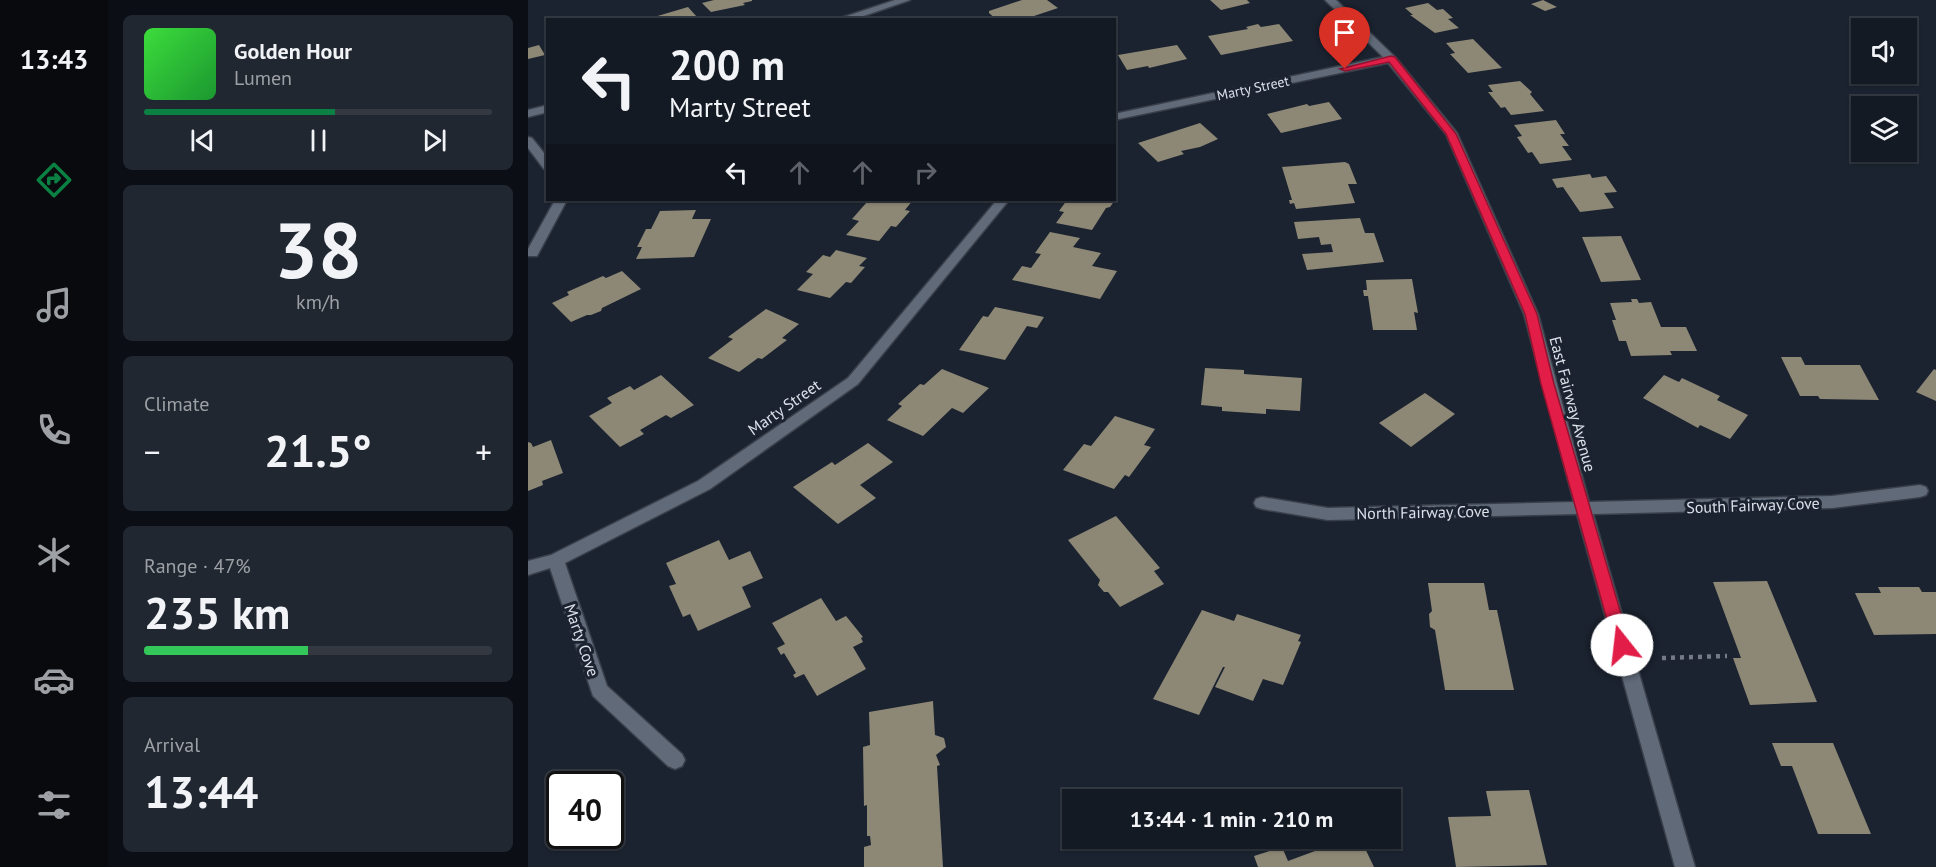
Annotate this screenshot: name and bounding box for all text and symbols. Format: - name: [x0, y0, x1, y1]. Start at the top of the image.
- pin: [1319, 7, 1370, 69]
- icon: arrive: [1328, 16, 1361, 49]
- map controls: [1851, 18, 1917, 162]
- button: sound: [1851, 18, 1917, 84]
- text: Golden Hour: [234, 37, 352, 65]
- text: 200 m: [669, 37, 785, 92]
- text: 13:43: [20, 42, 88, 76]
- icon: left: [570, 42, 648, 120]
- text: Lumen: [234, 65, 292, 91]
- street label: Marty Street: [1215, 72, 1291, 104]
- text: Marty Street: [669, 90, 811, 124]
- button: layers: [1851, 96, 1917, 162]
- icon: previous: [186, 124, 219, 157]
- icon: pause: [302, 124, 335, 157]
- icon: next: [418, 124, 451, 157]
- icon: left: [720, 156, 753, 189]
- icon: ahead: [783, 156, 816, 189]
- icon: ahead: [846, 156, 879, 189]
- icon: right: [909, 156, 942, 189]
- icon: directions: [33, 159, 75, 201]
- text: 38: [274, 199, 362, 300]
- icon: music: [33, 284, 75, 326]
- text: km/h: [296, 289, 340, 315]
- street label: East Fairway Avenue: [1545, 334, 1601, 474]
- street label: Marty Street: [744, 374, 825, 439]
- text: Climate: [144, 391, 210, 417]
- icon: phone: [33, 409, 75, 451]
- text: 21.5°: [264, 421, 372, 479]
- text: −: [144, 430, 161, 473]
- text: +: [475, 430, 492, 473]
- street label: South Fairway Cove: [1686, 493, 1820, 517]
- street label: North Fairway Cove: [1356, 501, 1490, 523]
- icon: climate: [33, 534, 75, 576]
- text: Range · 47%: [144, 553, 251, 579]
- text: 235 km: [144, 583, 290, 641]
- street label: Marty Cove: [560, 601, 604, 679]
- position arrow: [1590, 613, 1654, 677]
- icon: car: [33, 659, 75, 701]
- text: Arrival: [144, 732, 200, 758]
- text: 13:44: [144, 762, 258, 820]
- speed limit sign: 40: [546, 771, 624, 849]
- icon: filters: [33, 784, 75, 826]
- text: 13:44 · 1 min · 210 m: [1130, 805, 1333, 833]

